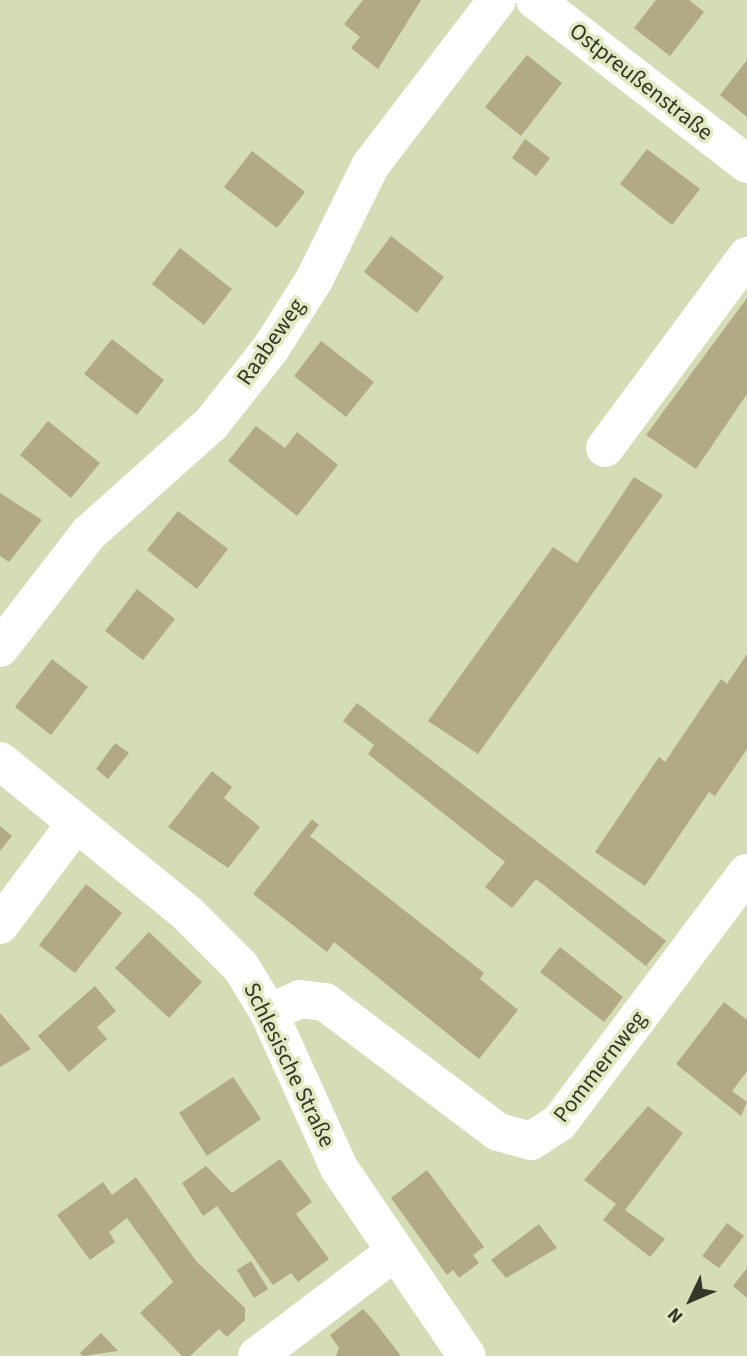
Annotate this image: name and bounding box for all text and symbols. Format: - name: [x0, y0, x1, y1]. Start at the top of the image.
- street label: Ostpreußenstraße: [564, 17, 718, 147]
- street label: Raabeweg: [231, 293, 311, 391]
- street label: Schlesische Straße: [237, 978, 341, 1152]
- street label: Pommernweg: [548, 1006, 652, 1128]
- north arrow: [656, 1265, 726, 1335]
- text: N: [661, 1301, 690, 1329]

